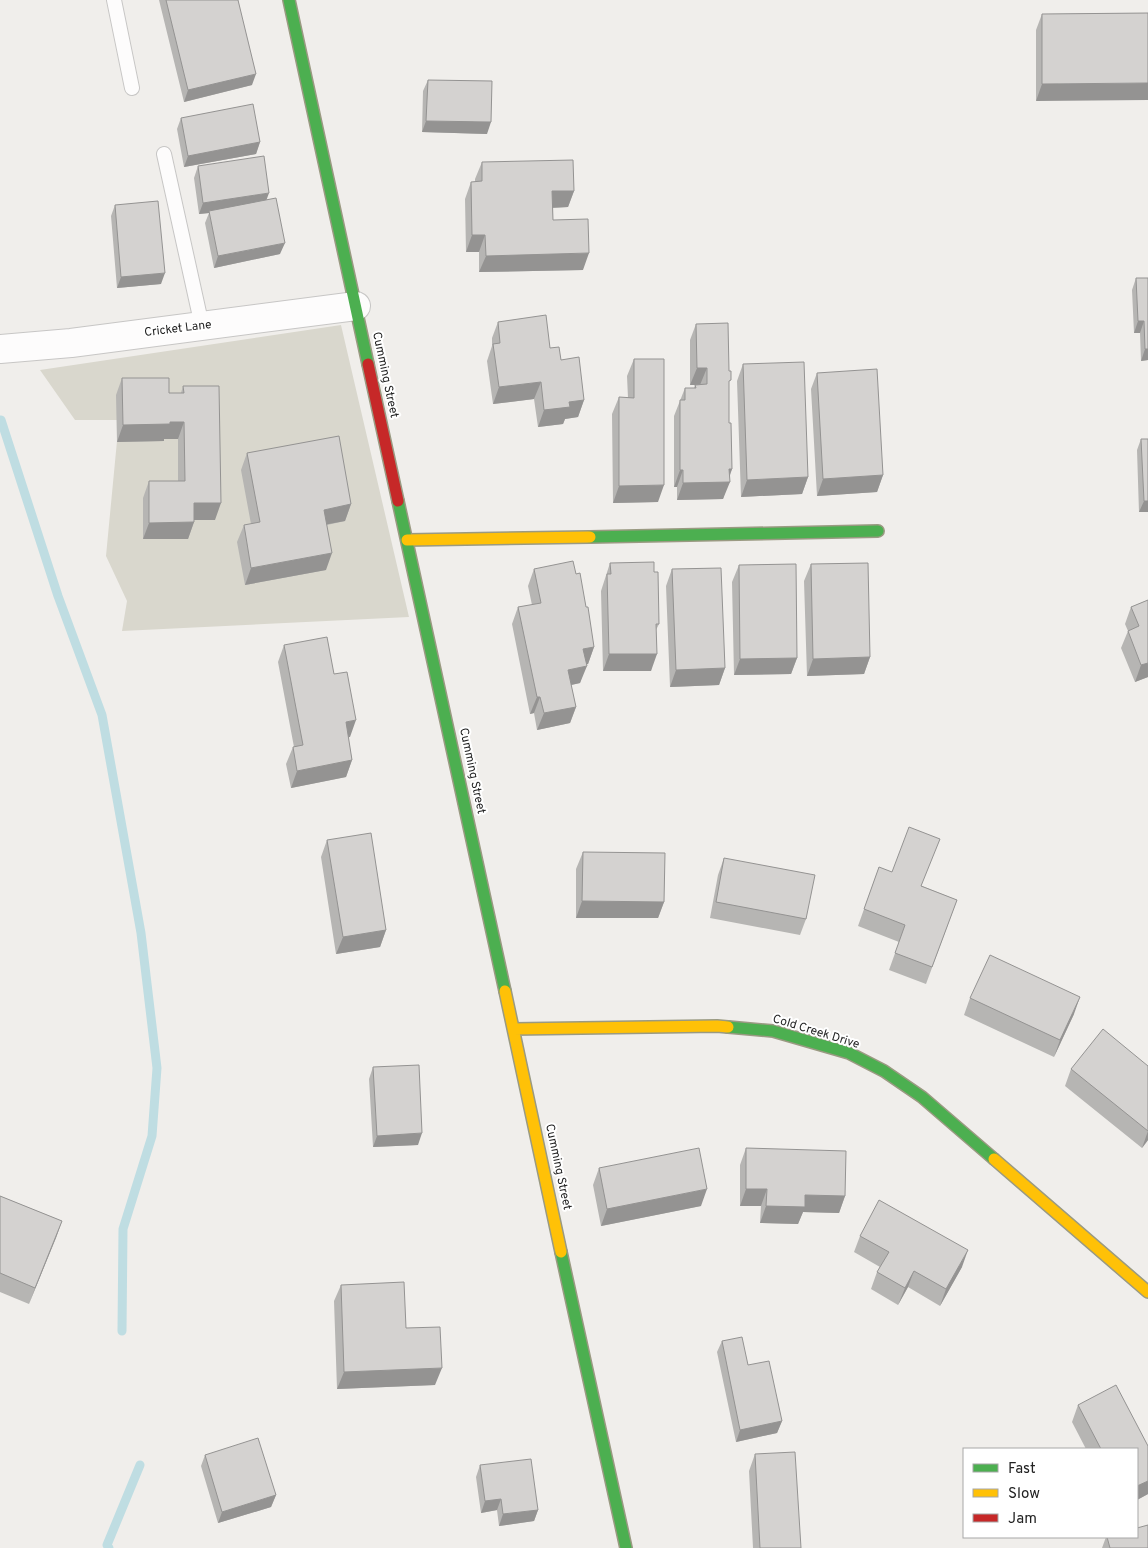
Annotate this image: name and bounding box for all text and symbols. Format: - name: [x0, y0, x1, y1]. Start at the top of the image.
- street label: Cricket Lane: [143, 317, 213, 341]
- street label: Cumming Street: [368, 330, 402, 420]
- street label: Cumming Street: [455, 726, 489, 816]
- street label: Cold Creek Drive: [771, 1011, 861, 1053]
- street label: Cumming Street: [541, 1122, 575, 1212]
- legend: [963, 1448, 1138, 1538]
- text: Fast: [1008, 1460, 1036, 1479]
- text: Slow: [1008, 1485, 1040, 1504]
- text: Jam: [1008, 1510, 1037, 1529]

